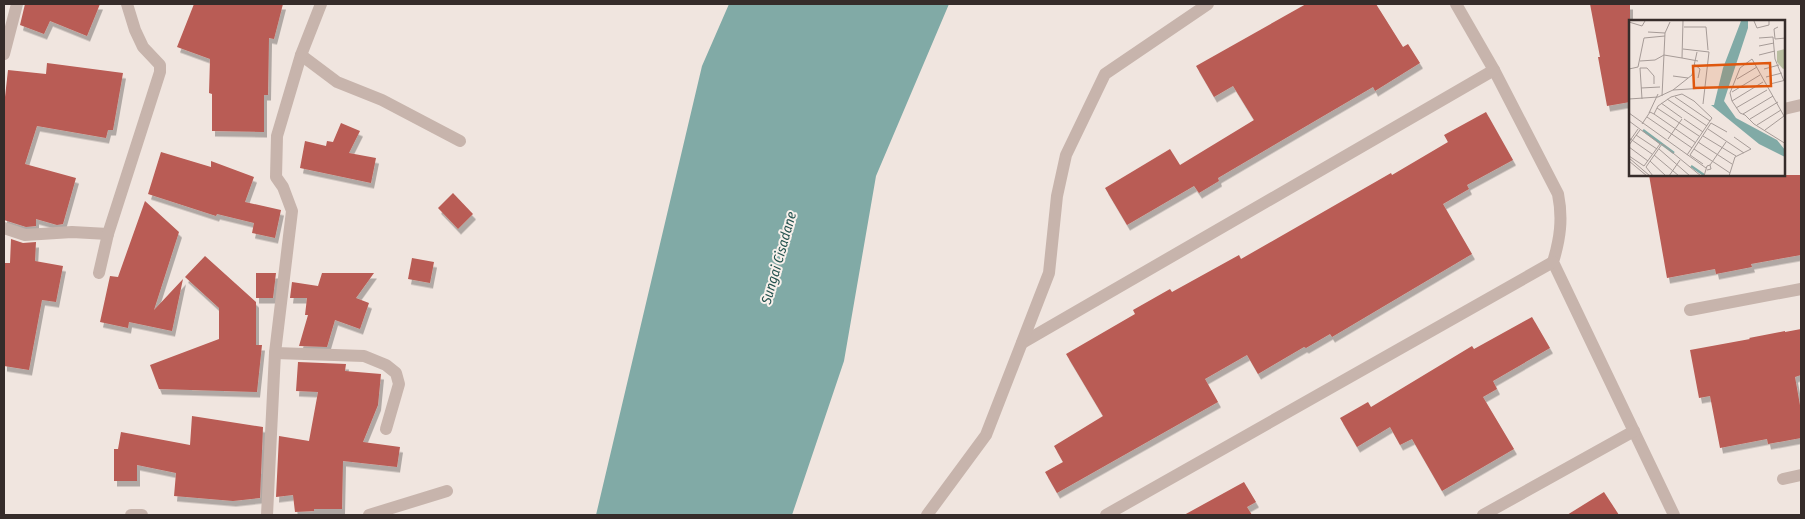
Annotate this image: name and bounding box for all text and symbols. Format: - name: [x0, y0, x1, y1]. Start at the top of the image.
- inset map: [1629, 20, 1785, 176]
- water label: Sungai Cisadane: [757, 210, 800, 307]

